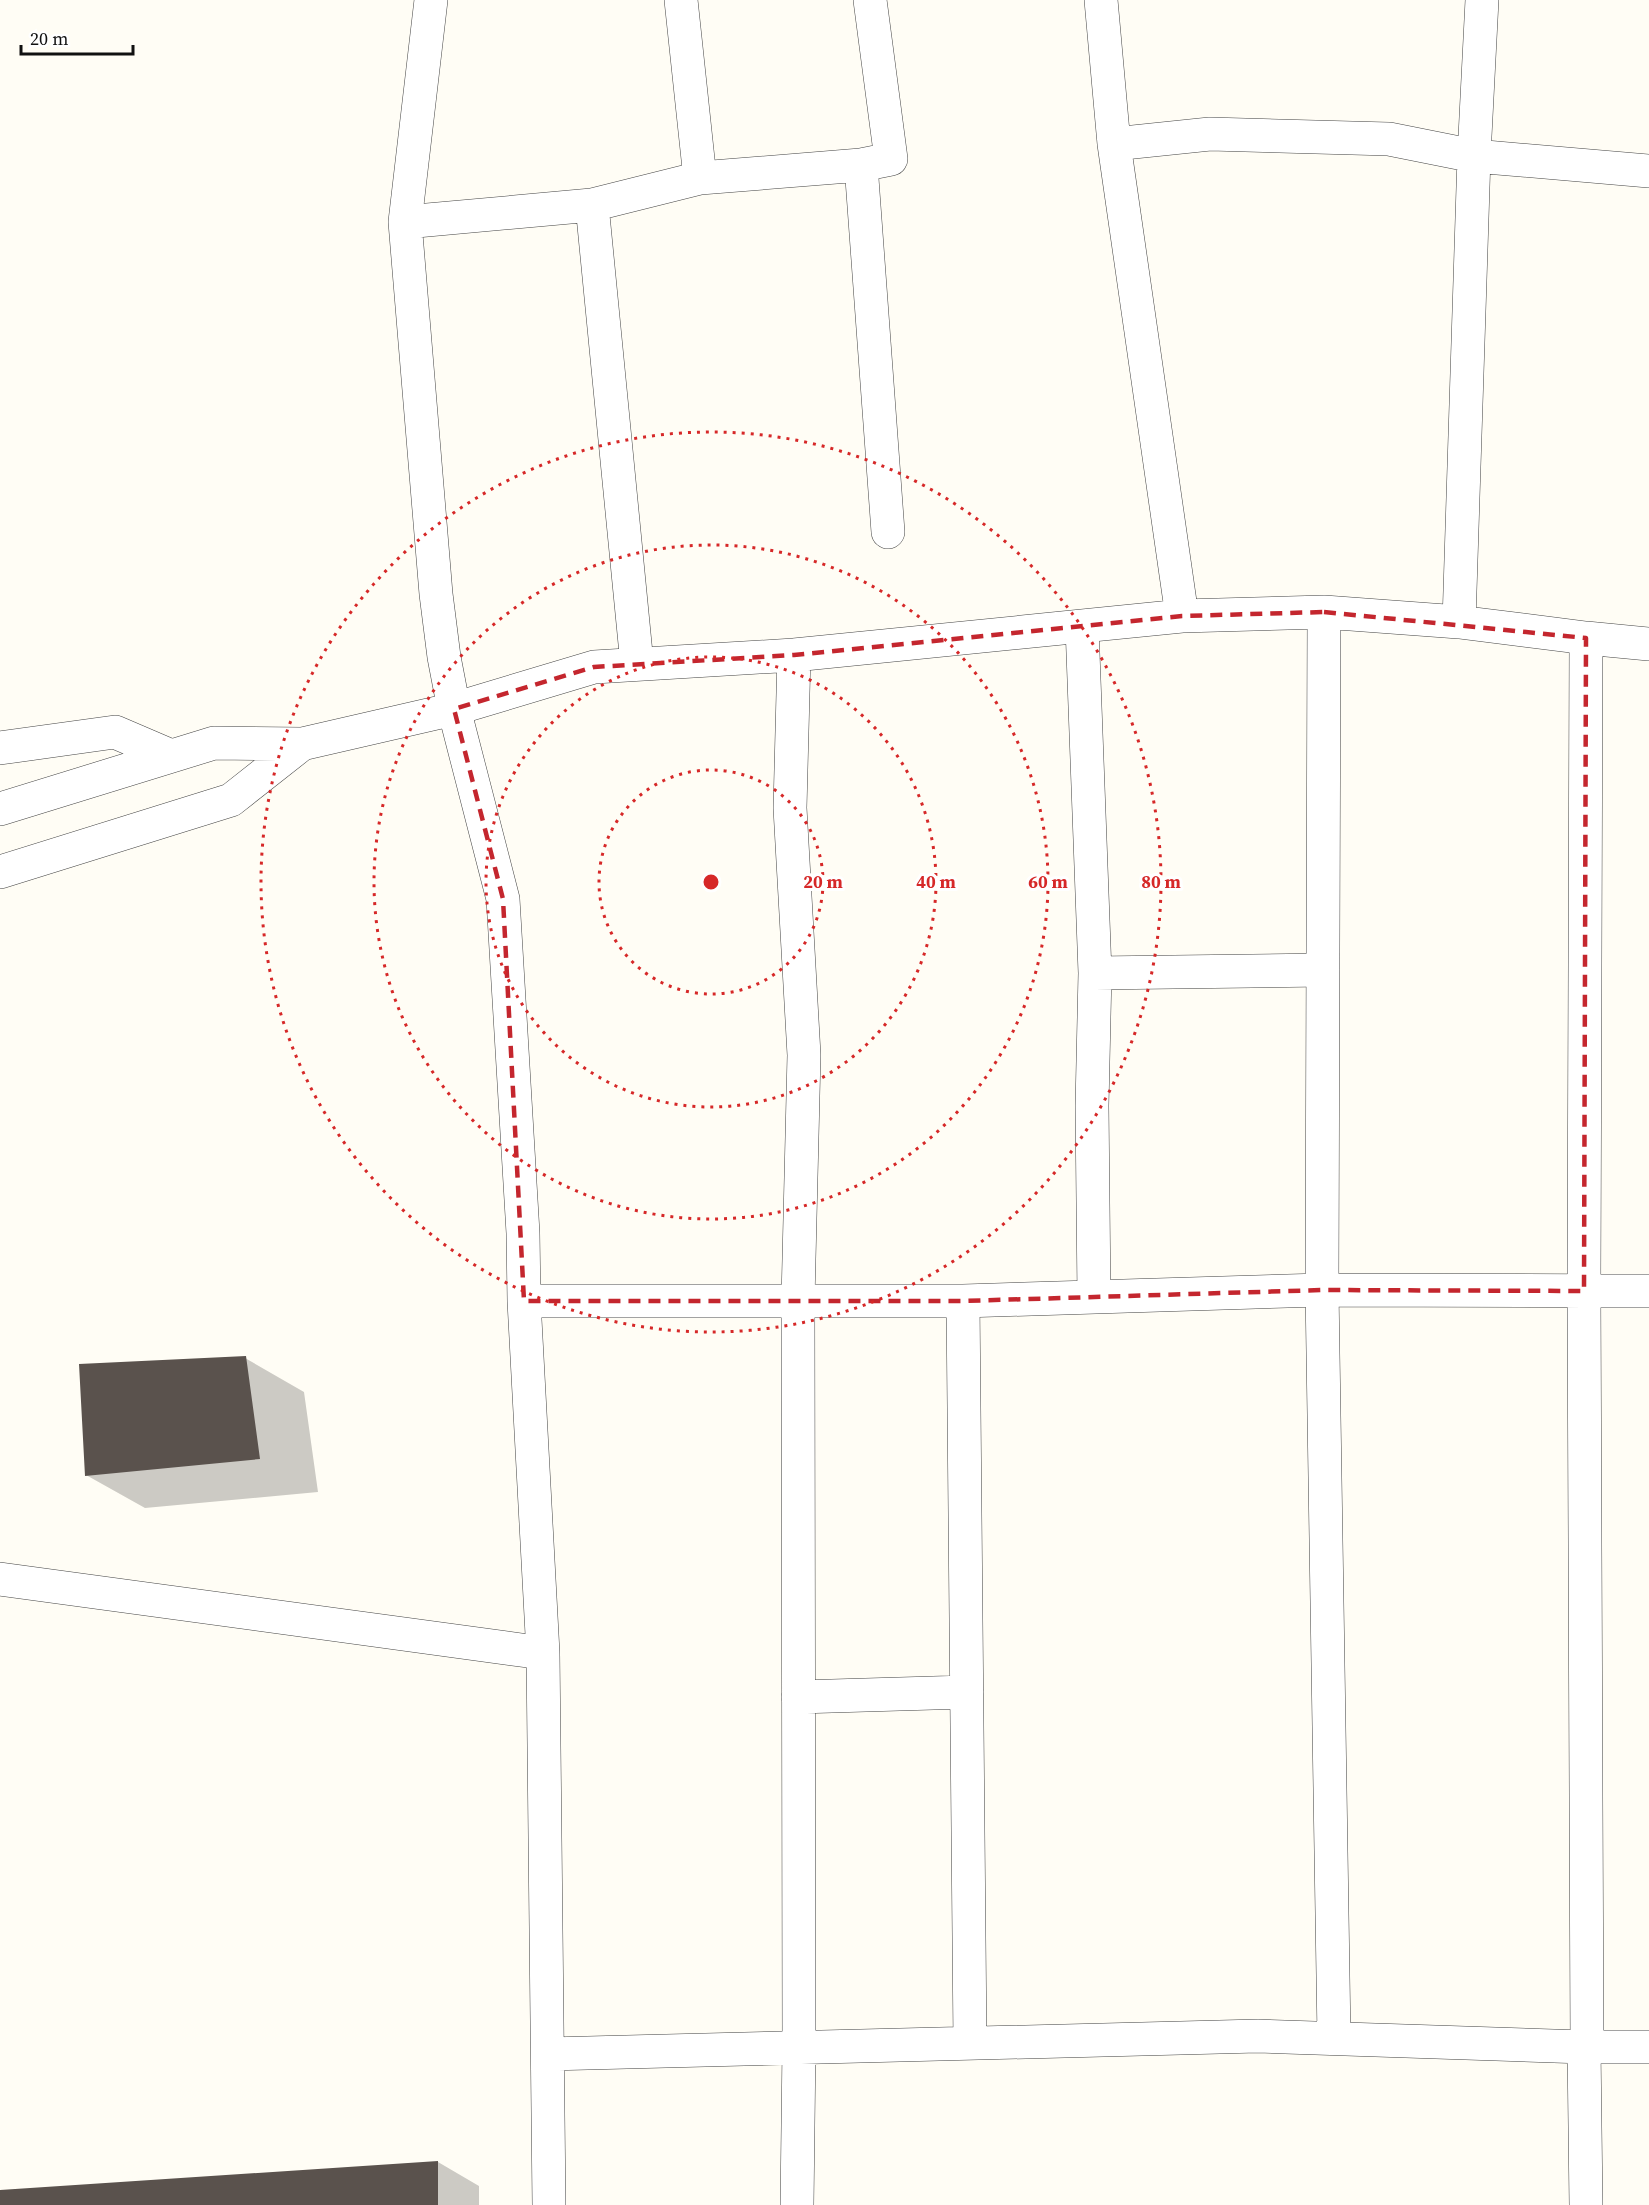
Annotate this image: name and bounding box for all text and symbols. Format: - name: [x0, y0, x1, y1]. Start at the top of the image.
- scale bar: [21, 18, 134, 56]
- text: 20 m: [30, 26, 68, 51]
- text: 20 m: [803, 869, 843, 894]
- text: 40 m: [916, 869, 956, 894]
- text: 60 m: [1028, 869, 1068, 894]
- text: 80 m: [1141, 869, 1181, 894]
- centre of rings: [701, 872, 721, 892]

